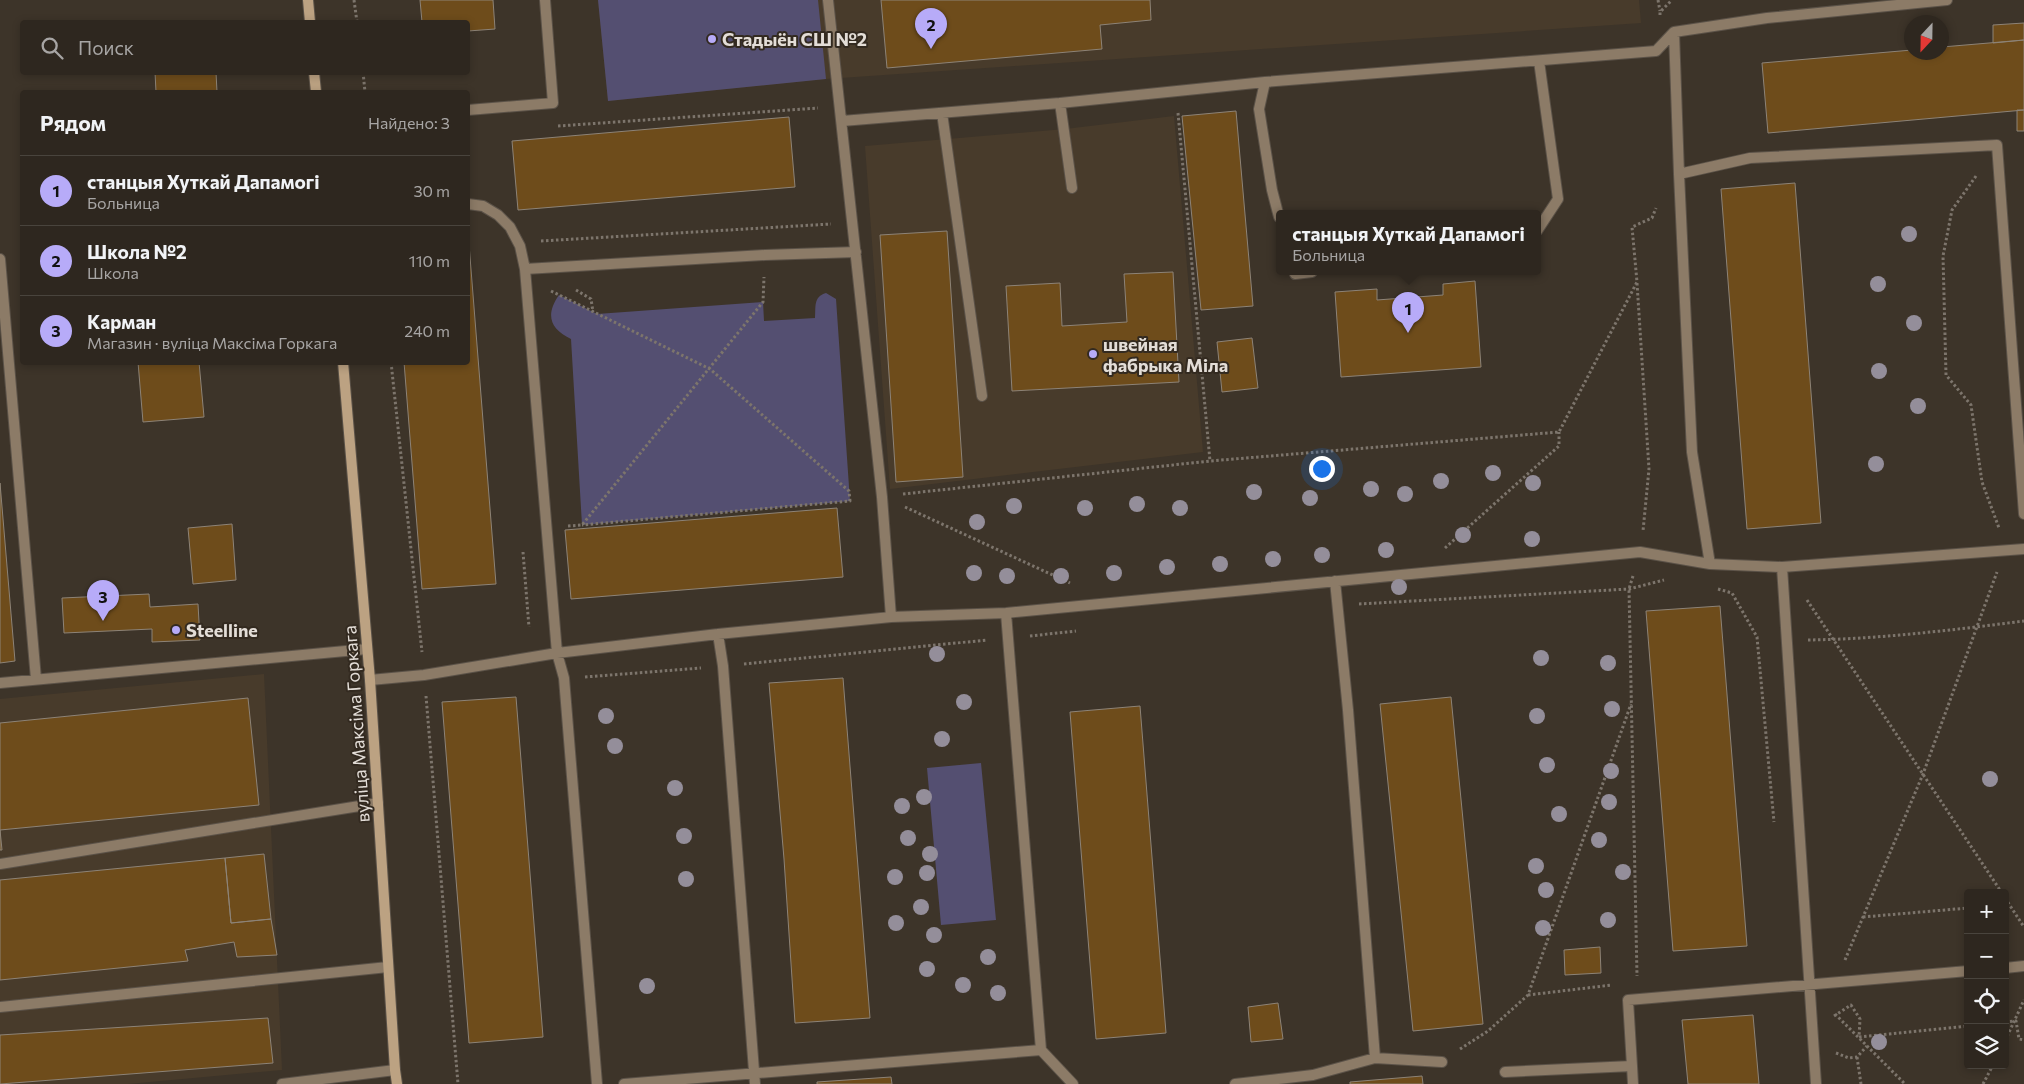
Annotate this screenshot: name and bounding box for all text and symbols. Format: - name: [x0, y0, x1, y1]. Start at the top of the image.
- pin: 2: [915, 8, 947, 49]
- north arrow: [1904, 15, 1949, 60]
- search box: [20, 20, 470, 75]
- place label: Стадыён СШ №2: [722, 28, 867, 50]
- marker: Стадыён СШ №2: [706, 33, 718, 45]
- icon: search: [38, 34, 66, 62]
- text: Поиск: [78, 36, 134, 59]
- text: Рядом: [40, 110, 106, 135]
- text: Найдено: 3: [368, 113, 450, 132]
- text: станцыя Хуткай Дапамогі: [87, 170, 319, 193]
- text: 1: [52, 181, 60, 200]
- text: 30 m: [413, 181, 450, 200]
- text: Больница: [87, 193, 160, 212]
- popup: [1276, 210, 1541, 275]
- text: станцыя Хуткай Дапамогі: [1292, 222, 1525, 245]
- text: Школа №2: [87, 240, 187, 263]
- text: Больница: [1292, 245, 1365, 264]
- text: 2: [51, 251, 61, 270]
- text: 110 m: [409, 251, 450, 270]
- text: Школа: [87, 263, 139, 282]
- pin: 1: [1392, 292, 1424, 333]
- text: Карман: [87, 310, 156, 333]
- text: 3: [51, 321, 61, 340]
- text: 240 m: [404, 321, 450, 340]
- text: Магазин · вуліца Максіма Горкага: [87, 333, 337, 352]
- place label: швейная фабрыка Міла: [1103, 333, 1228, 376]
- marker: швейная фабрыка Міла: [1087, 348, 1099, 360]
- your location: [1309, 456, 1335, 482]
- pin: 3: [87, 580, 119, 621]
- place label: Steelline: [186, 619, 258, 641]
- marker: Steelline: [170, 624, 182, 636]
- street label: вуліца Максіма Горкага: [338, 625, 374, 823]
- map controls: [1964, 889, 2009, 1069]
- button: +: [1964, 889, 2009, 934]
- button: −: [1964, 934, 2009, 979]
- button: locate: [1964, 979, 2009, 1024]
- button: layers: [1964, 1024, 2009, 1069]

